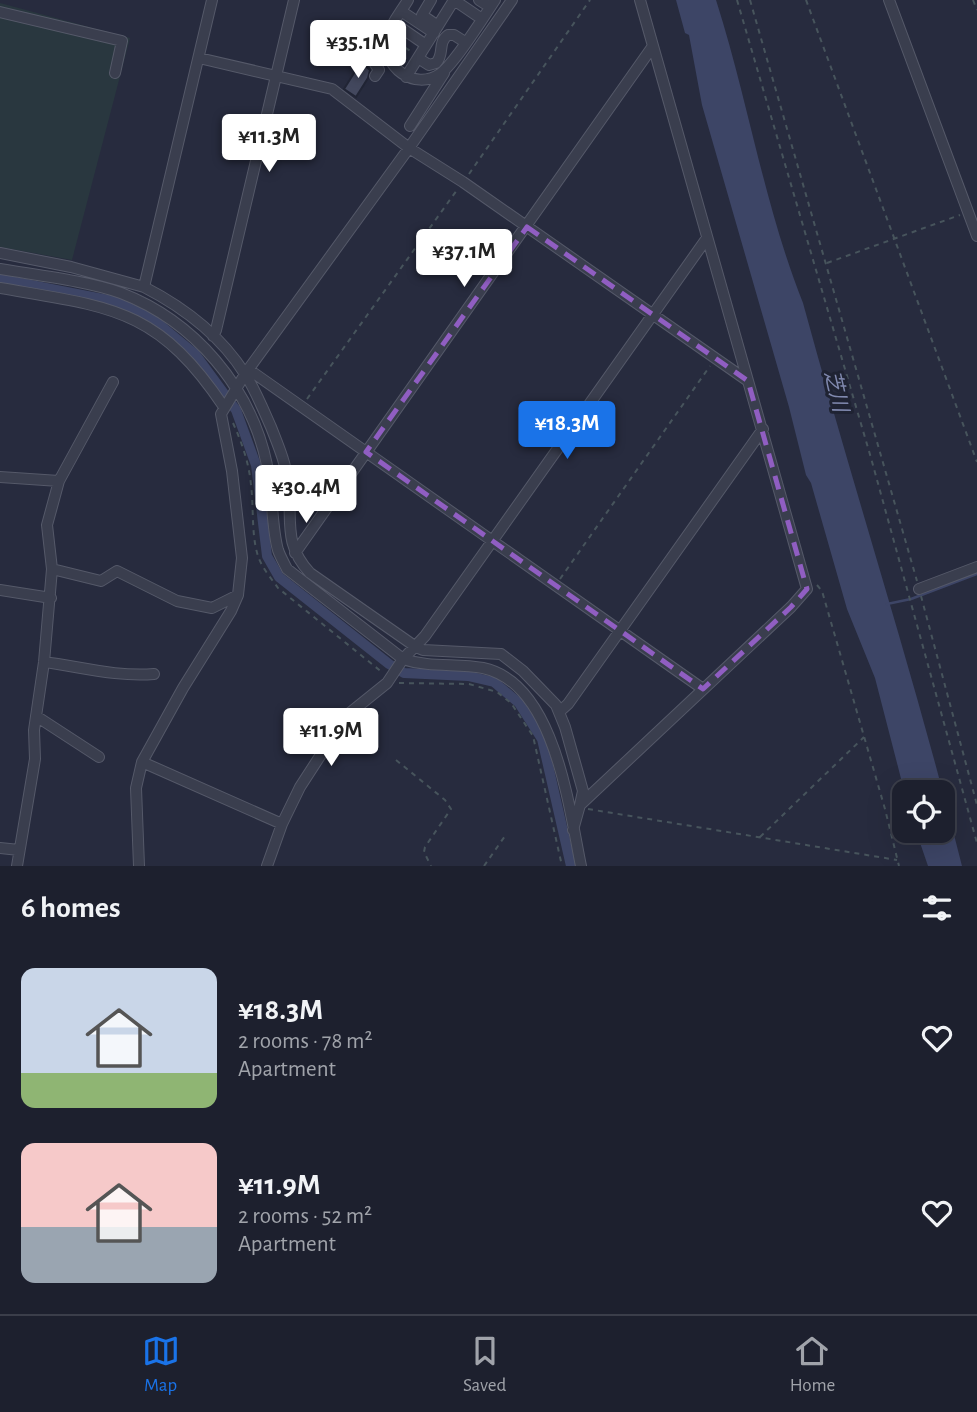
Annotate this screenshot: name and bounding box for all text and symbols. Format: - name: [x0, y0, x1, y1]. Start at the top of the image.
- pin: ¥35.1M: [301, 20, 415, 80]
- text: ¥35.1M: [326, 31, 390, 54]
- pin: ¥11.3M: [212, 114, 326, 174]
- text: ¥11.3M: [238, 125, 300, 148]
- pin: ¥37.1M: [407, 230, 521, 289]
- text: ¥37.1M: [432, 240, 496, 263]
- water label: 芝川: [821, 368, 852, 416]
- pin: ¥18.3M: [510, 402, 624, 461]
- text: ¥18.3M: [534, 412, 600, 435]
- pin: ¥30.4M: [249, 466, 363, 525]
- text: ¥30.4M: [271, 476, 341, 499]
- pin: ¥11.9M: [274, 708, 388, 768]
- text: ¥11.9M: [299, 719, 363, 742]
- map controls: [892, 780, 955, 843]
- button: locate: [892, 780, 955, 843]
- icon: filters: [918, 889, 956, 927]
- text: 6 homes: [21, 893, 121, 923]
- text: ¥18.3M: [238, 995, 323, 1025]
- icon: home: [77, 996, 161, 1080]
- icon: heart: [918, 1019, 956, 1057]
- text: 2 rooms · 78 m²: [238, 1030, 373, 1053]
- text: Apartment: [238, 1058, 336, 1081]
- text: ¥11.9M: [238, 1170, 321, 1200]
- icon: home: [77, 1171, 161, 1255]
- icon: heart: [918, 1194, 956, 1232]
- text: 2 rooms · 52 m²: [238, 1205, 372, 1228]
- text: Apartment: [238, 1233, 336, 1256]
- tab: Map: [142, 1332, 180, 1397]
- tab: Saved: [463, 1332, 506, 1397]
- tab: Home: [790, 1332, 835, 1397]

